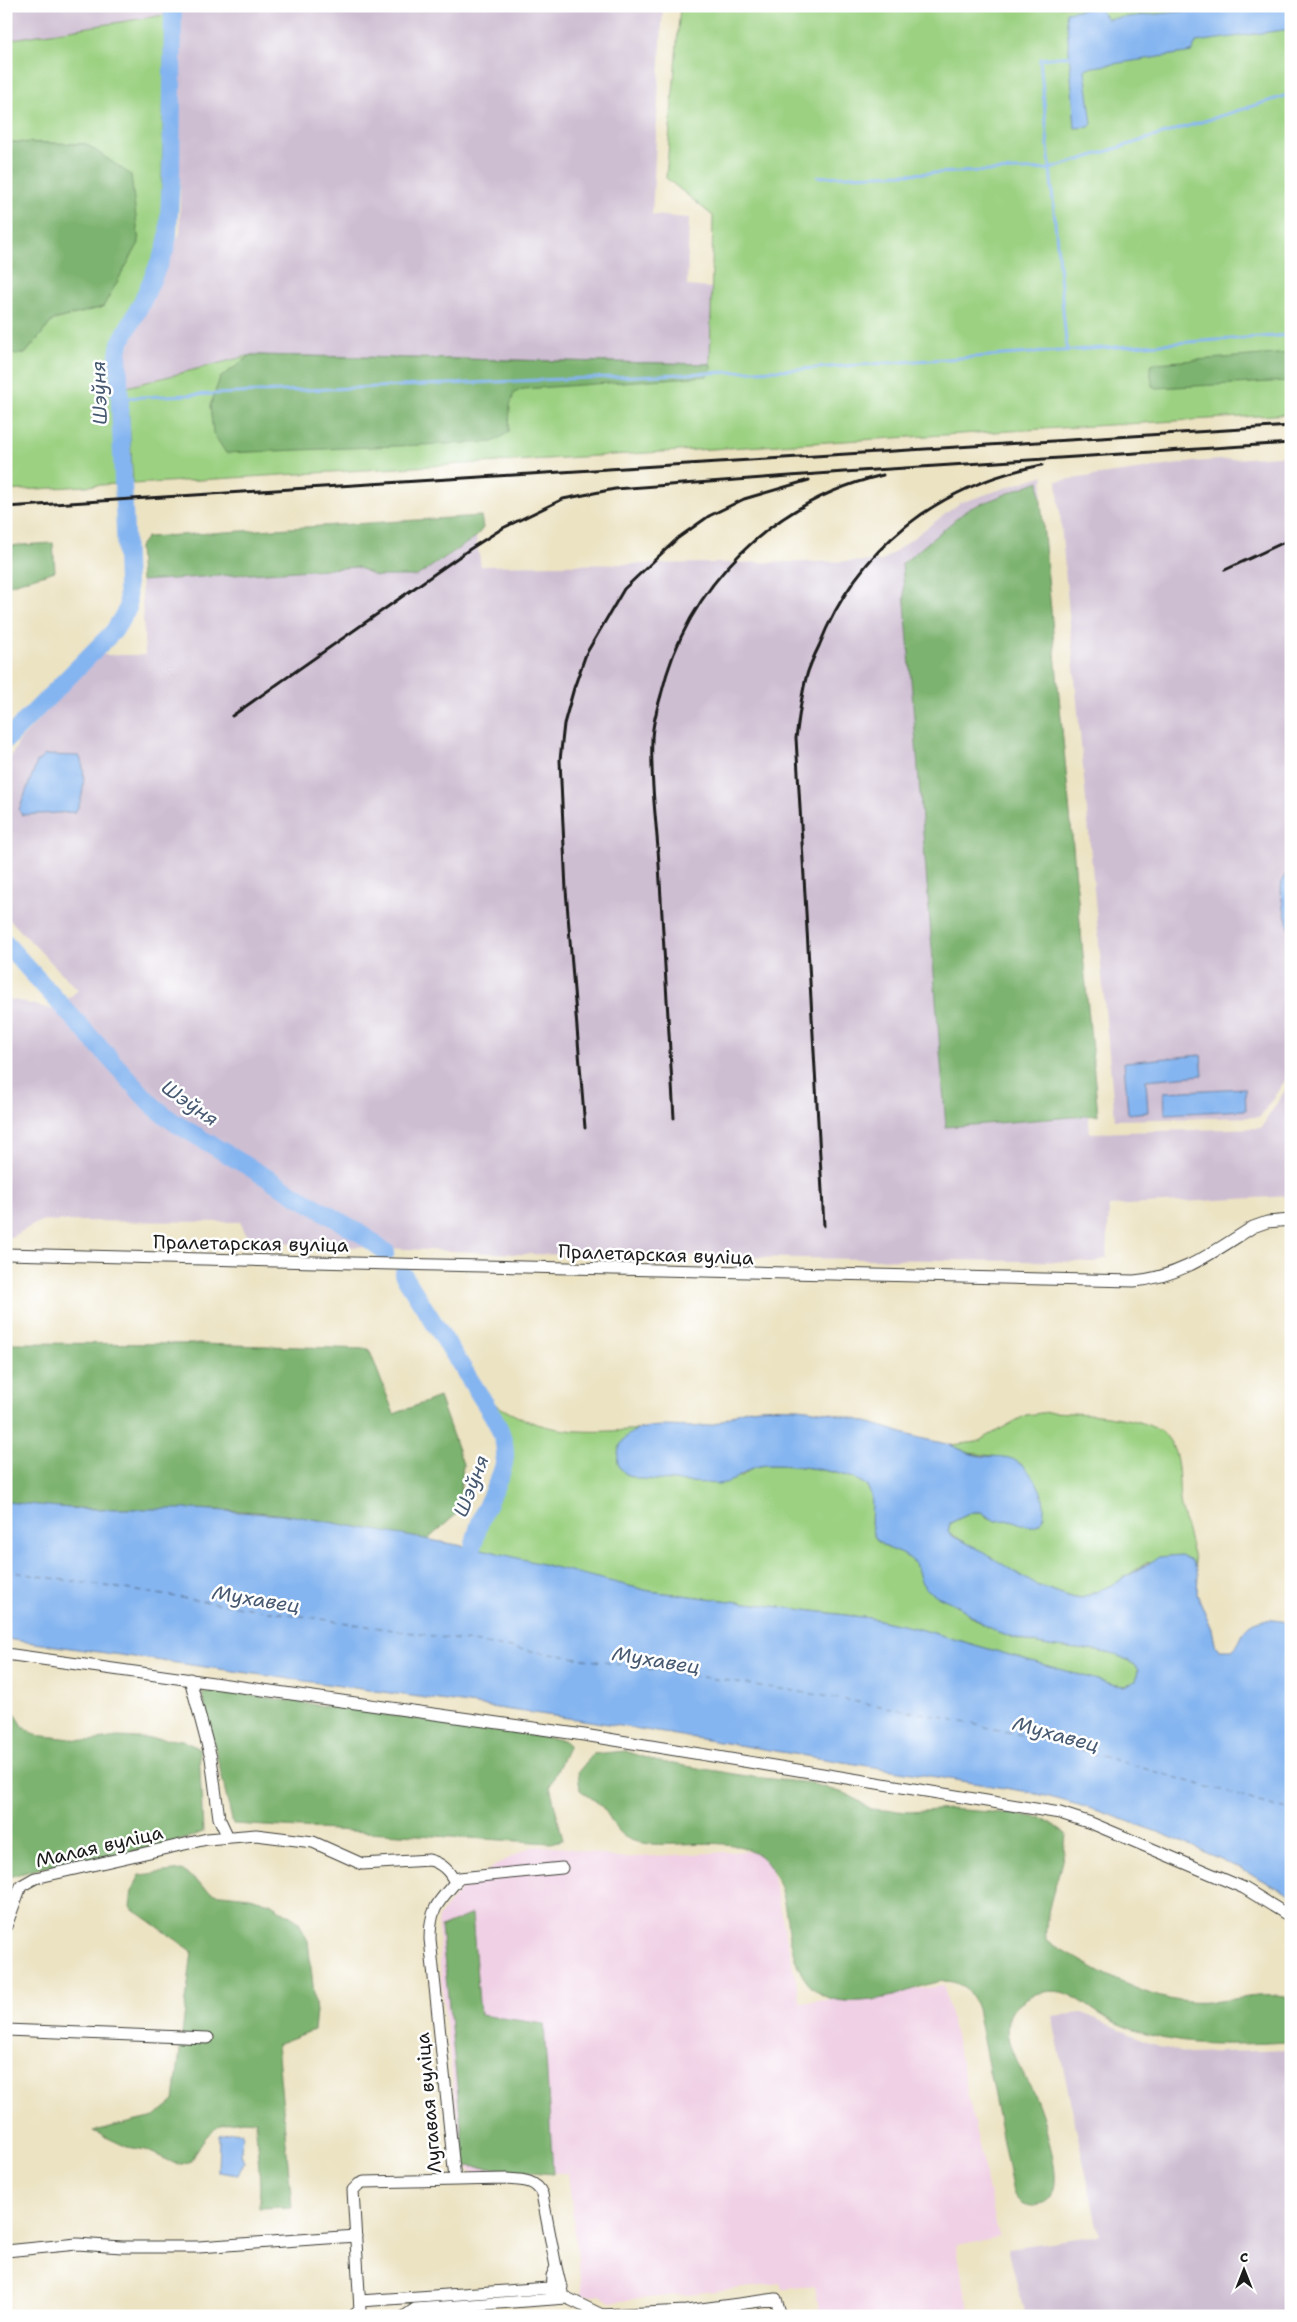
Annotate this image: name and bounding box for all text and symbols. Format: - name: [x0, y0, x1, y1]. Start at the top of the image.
- water label: Шэўня: [85, 360, 113, 426]
- water label: Шэўня: [156, 1074, 224, 1132]
- street label: Пралетарская вуліца: [153, 1229, 349, 1258]
- street label: Пралетарская вуліца: [558, 1239, 754, 1270]
- water label: Шэўня: [447, 1451, 495, 1521]
- water label: Мухавец: [210, 1579, 302, 1619]
- water label: Мухавец: [610, 1640, 702, 1680]
- water label: Мухавец: [1010, 1710, 1102, 1758]
- street label: Малая вуліца: [33, 1820, 165, 1873]
- street label: Лугавая вуліца: [410, 2031, 447, 2174]
- north arrow: [1220, 2244, 1270, 2294]
- text: С: [1240, 2248, 1248, 2266]

